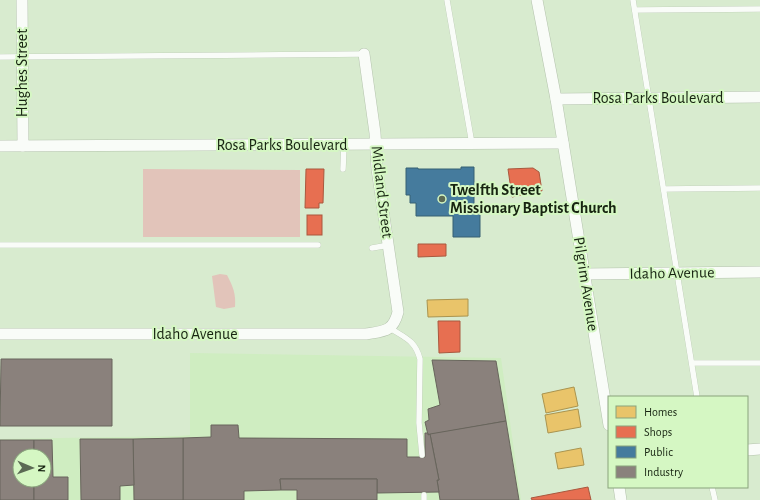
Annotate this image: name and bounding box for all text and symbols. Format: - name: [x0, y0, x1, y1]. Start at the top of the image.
- street label: Hughes Street: [14, 29, 30, 117]
- street label: Rosa Parks Boulevard: [592, 90, 724, 106]
- street label: Rosa Parks Boulevard: [216, 137, 348, 153]
- street label: Midland Street: [368, 145, 396, 239]
- place label: Twelfth Street Missionary Baptist Church: [450, 182, 617, 217]
- marker: Twelfth Street Missionary Baptist Church: [437, 194, 447, 204]
- street label: Pilgrim Avenue: [571, 236, 601, 332]
- street label: Idaho Avenue: [629, 264, 715, 282]
- street label: Idaho Avenue: [152, 326, 238, 342]
- legend: [608, 396, 748, 488]
- text: Homes: [644, 406, 677, 418]
- text: Shops: [644, 426, 672, 438]
- text: Public: [644, 446, 673, 458]
- north arrow: [12, 448, 52, 488]
- text: N: [36, 464, 47, 472]
- text: Industry: [644, 466, 683, 479]

